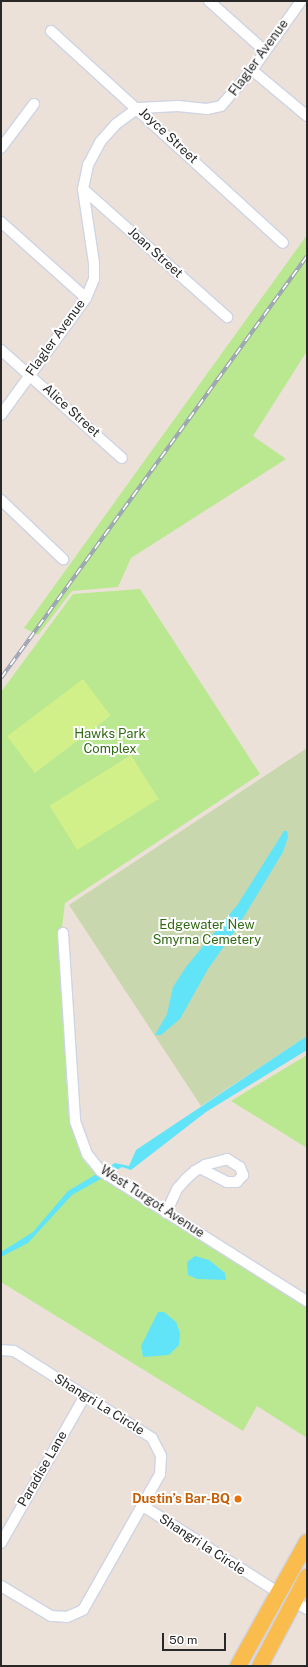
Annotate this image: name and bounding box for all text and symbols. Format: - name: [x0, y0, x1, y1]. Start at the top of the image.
- street label: Flagler Avenue: [226, 17, 292, 99]
- street label: Joyce Street: [135, 105, 201, 167]
- street label: Joan Street: [124, 224, 186, 282]
- street label: Flagler Avenue: [23, 297, 89, 379]
- street label: Alice Street: [39, 381, 103, 441]
- park label: Hawks Park Complex: [74, 727, 146, 758]
- park label: Edgewater New Smyrna Cemetery: [153, 918, 261, 949]
- street label: West Turgot Avenue: [97, 1162, 207, 1242]
- street label: Shangri La Circle: [51, 1371, 147, 1439]
- street label: Paradise Lane: [15, 1428, 71, 1510]
- place label: Dustin’s Bar-BQ: [132, 1491, 230, 1507]
- marker: Dustin’s Bar-BQ: [233, 1494, 243, 1504]
- street label: Shangri la Circle: [156, 1511, 248, 1579]
- scale bar: [164, 1625, 228, 1651]
- text: 50 m: [169, 1633, 197, 1647]

